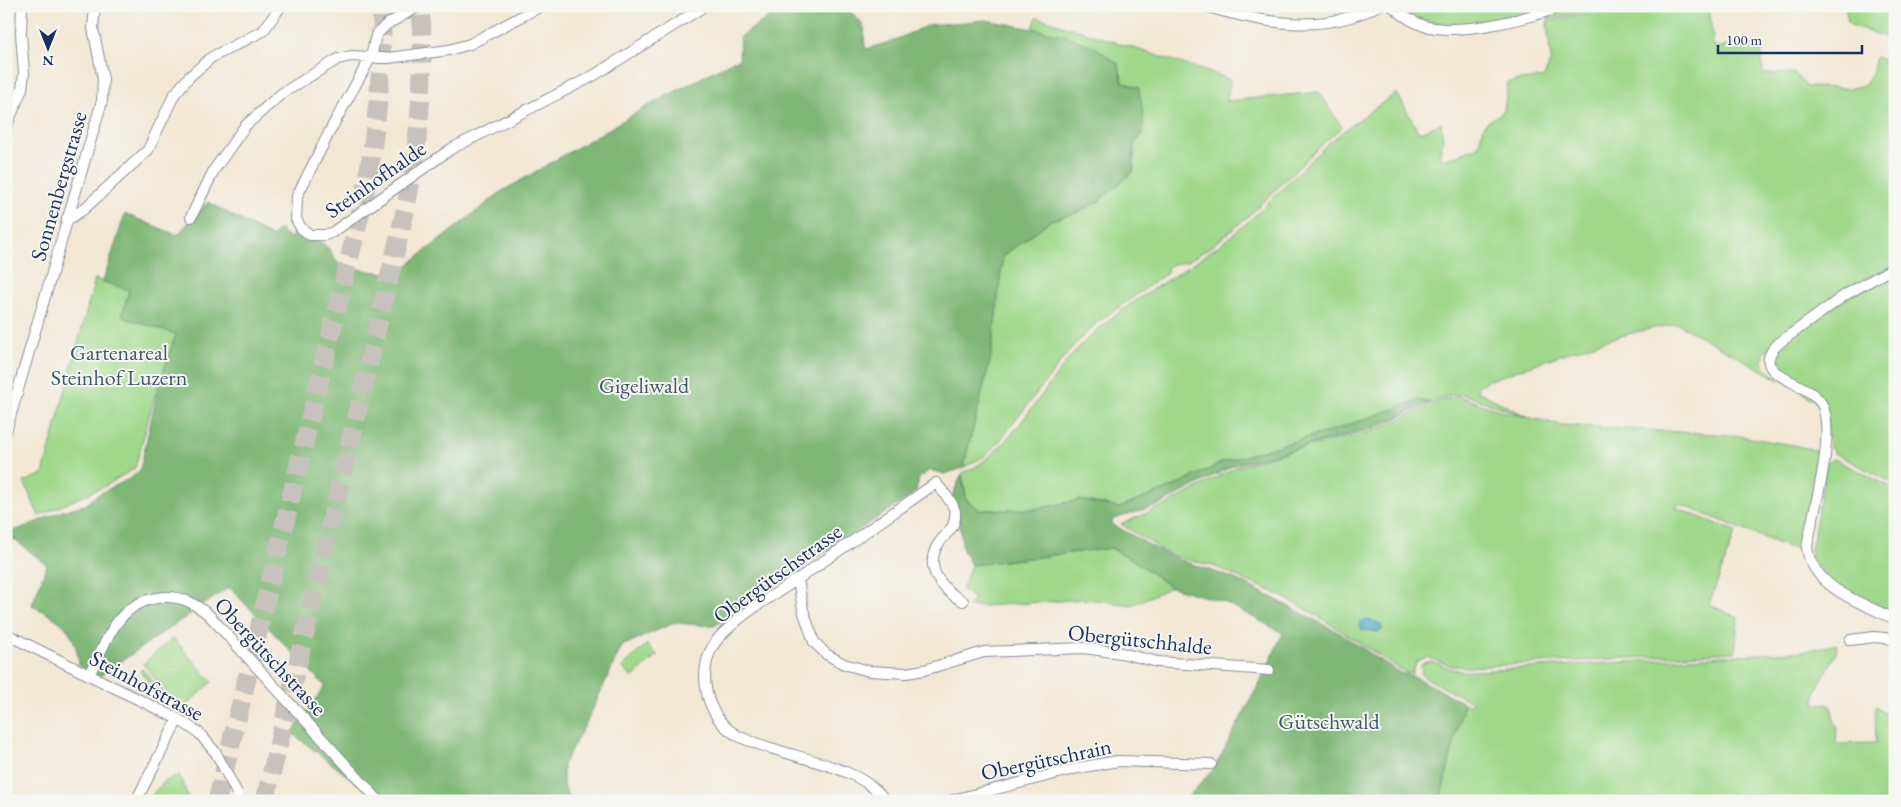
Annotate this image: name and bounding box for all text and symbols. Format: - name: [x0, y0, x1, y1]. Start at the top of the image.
- north arrow: [22, 22, 72, 72]
- scale bar: [1718, 22, 1862, 54]
- text: 100 m: [1726, 30, 1763, 49]
- text: N: [42, 52, 54, 70]
- street label: Sonnenbergstrasse: [23, 108, 94, 264]
- street label: Steinhofhalde: [319, 134, 432, 225]
- park label: Gartenareal Steinhof Luzern: [51, 338, 188, 392]
- park label: Gigeliwald: [599, 371, 690, 400]
- street label: Obergütschstrasse: [707, 517, 848, 630]
- street label: Obergütschstrasse: [208, 591, 334, 722]
- street label: Obergütschhalde: [1067, 618, 1214, 662]
- street label: Steinhofstrasse: [85, 643, 209, 728]
- park label: Gütschwald: [1278, 707, 1381, 736]
- street label: Obergütschrain: [978, 731, 1114, 787]

